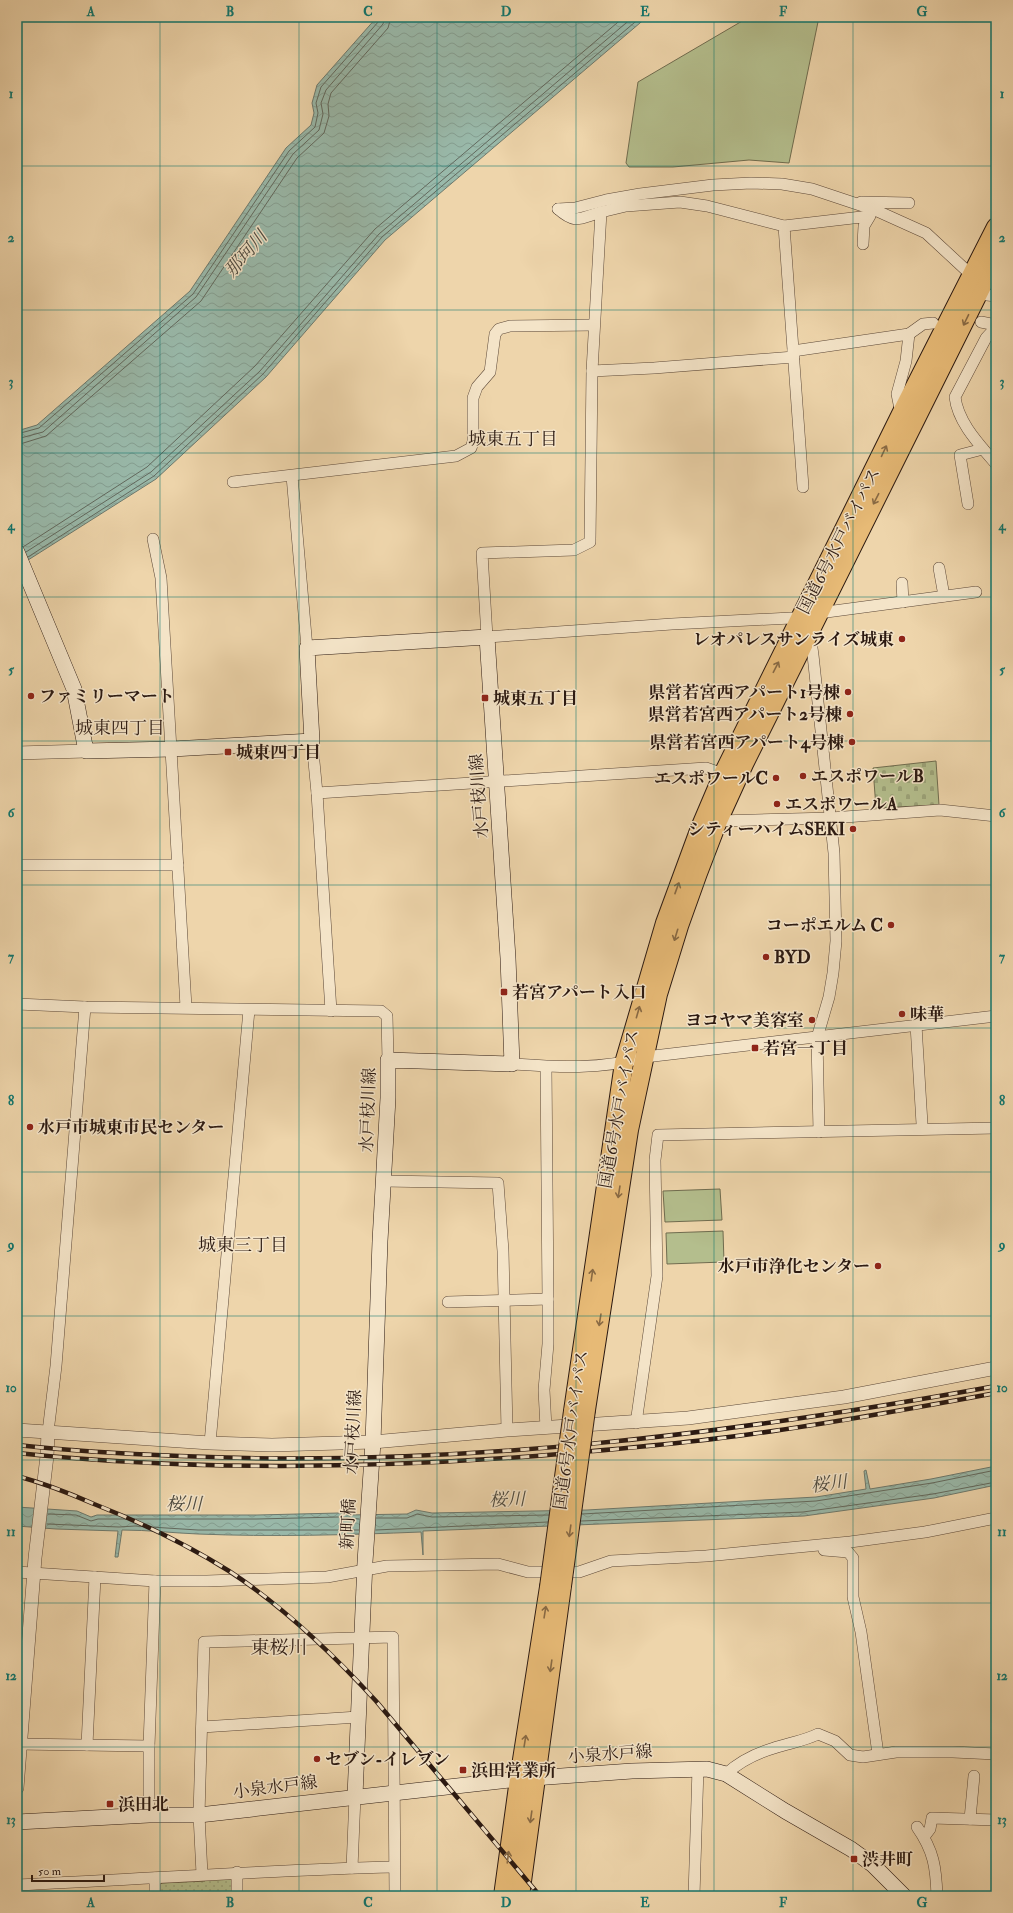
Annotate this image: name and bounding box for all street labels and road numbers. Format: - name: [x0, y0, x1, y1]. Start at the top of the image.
- street label: 国道6号水戸バイパス: [793, 464, 885, 618]
- street label: 水戸枝川線: [466, 753, 492, 839]
- street label: 国道6号水戸バイパス: [595, 1028, 643, 1190]
- street label: 水戸枝川線: [356, 1067, 380, 1153]
- street label: 国道6号水戸バイパス: [549, 1349, 593, 1511]
- street label: 水戸枝川線: [340, 1389, 366, 1475]
- street label: 新町橋: [336, 1498, 360, 1550]
- street label: 小泉水戸線: [567, 1741, 653, 1767]
- street label: 小泉水戸線: [232, 1771, 318, 1803]

